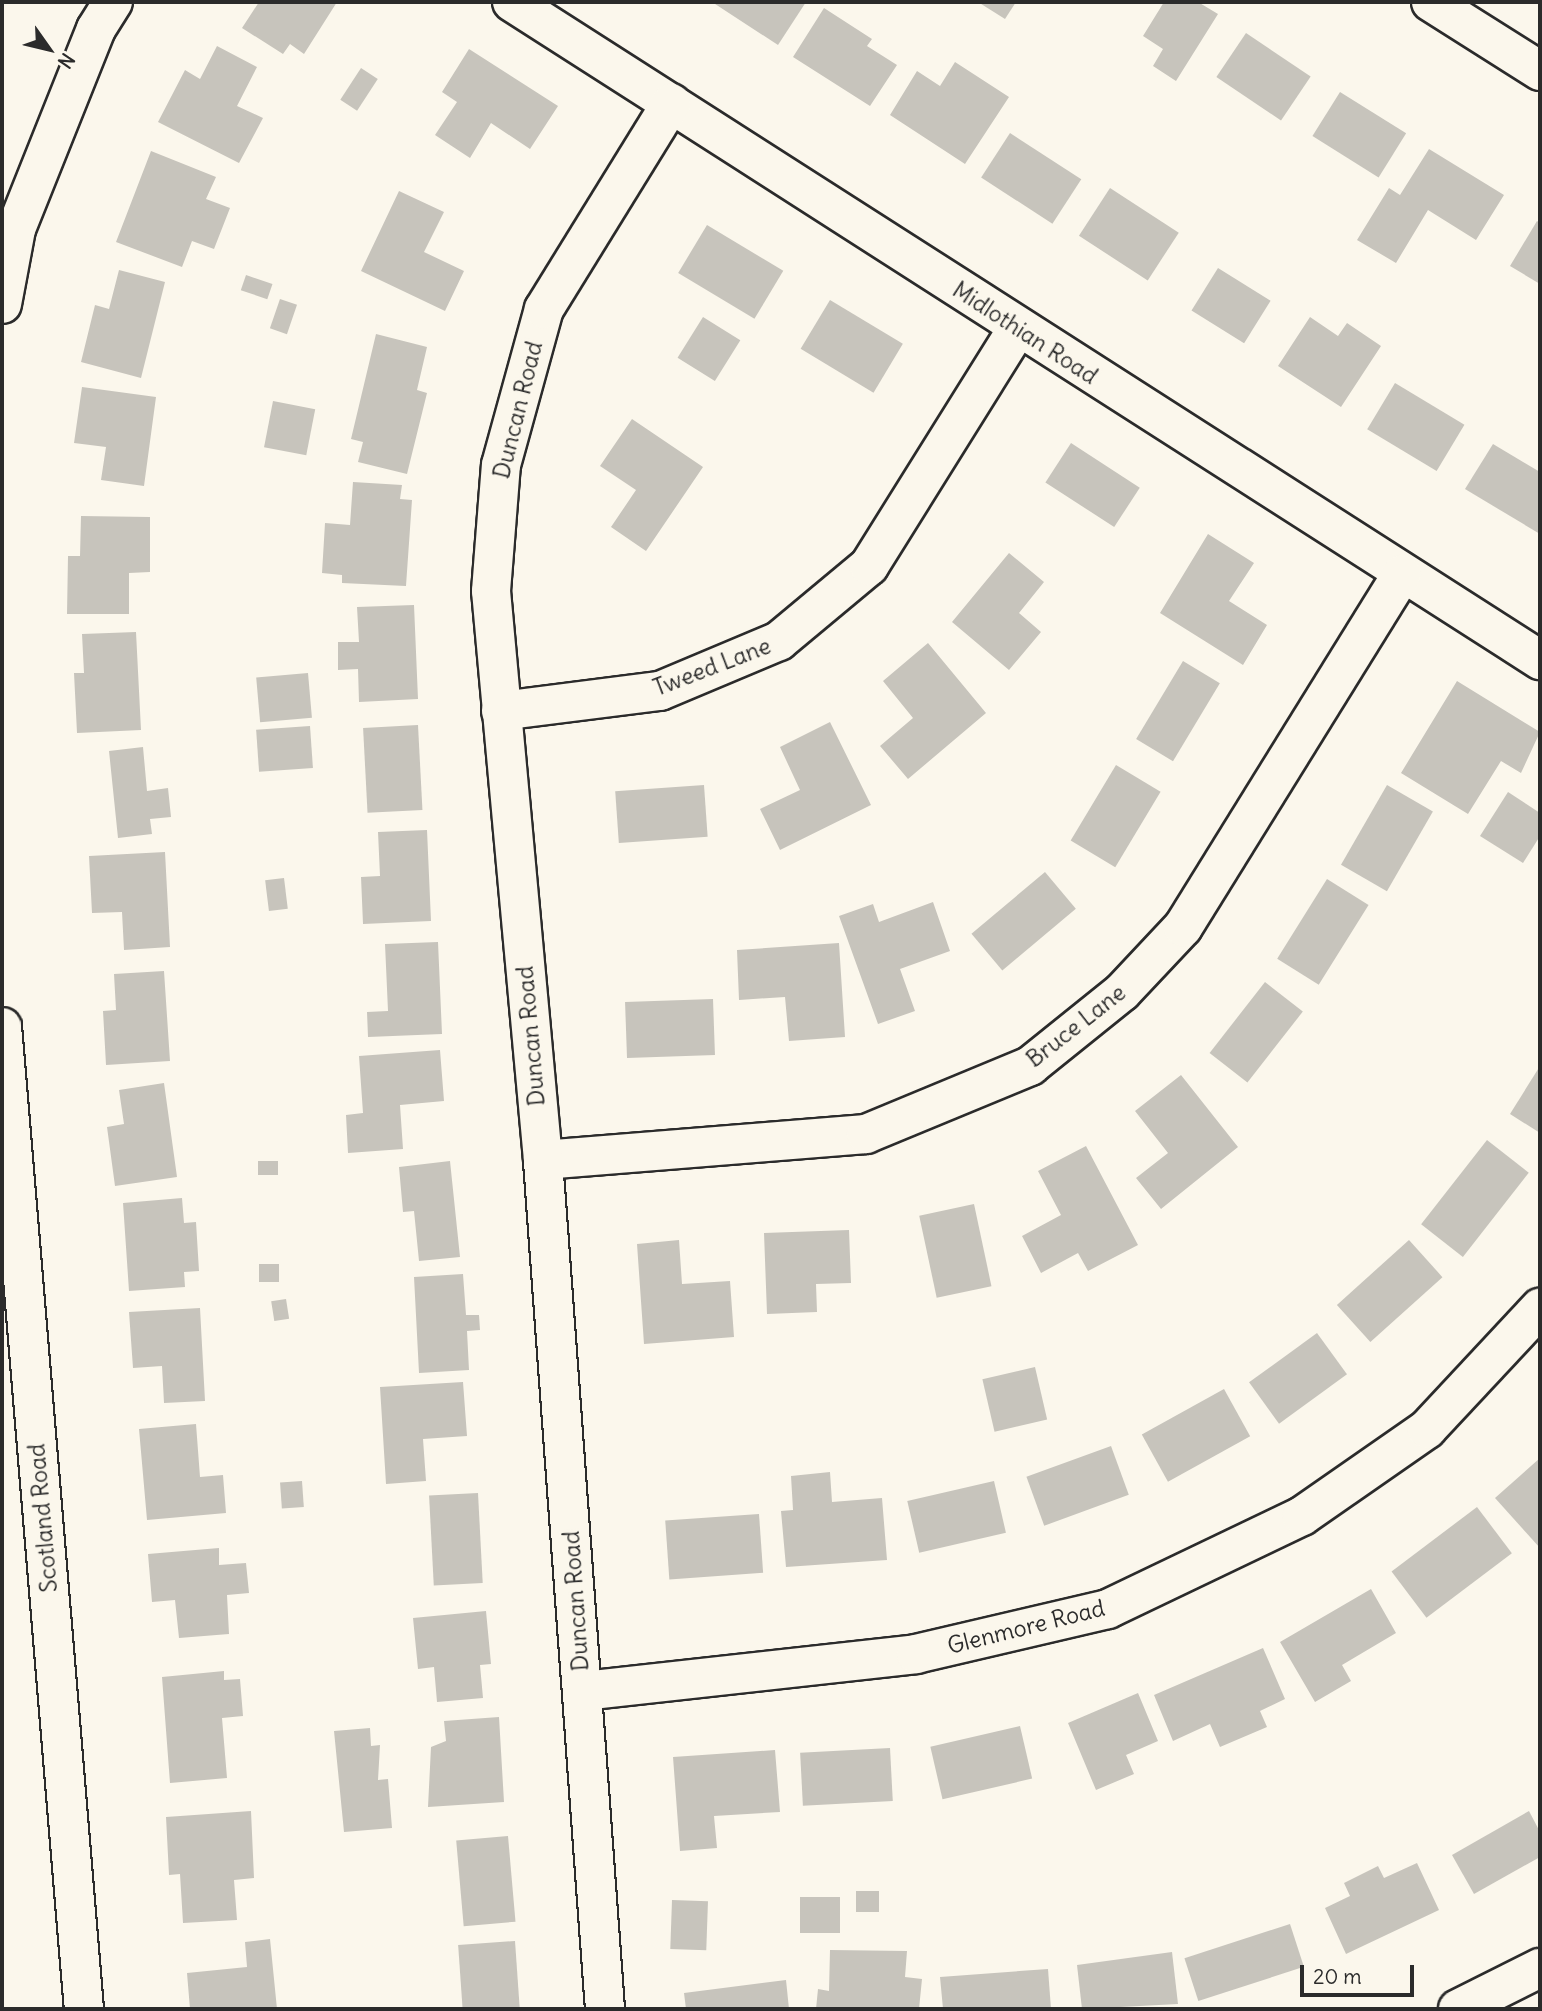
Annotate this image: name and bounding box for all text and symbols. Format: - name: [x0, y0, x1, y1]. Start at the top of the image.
- north arrow: [14, 14, 84, 84]
- text: N: [53, 49, 80, 73]
- street label: Midlothian Road: [947, 276, 1103, 390]
- street label: Duncan Road: [488, 339, 548, 481]
- street label: Tweed Lane: [649, 632, 775, 702]
- street label: Duncan Road: [511, 965, 551, 1107]
- street label: Bruce Lane: [1021, 979, 1131, 1073]
- street label: Scotland Road: [23, 1442, 63, 1594]
- street label: Duncan Road: [557, 1530, 595, 1672]
- street label: Glenmore Road: [945, 1594, 1107, 1660]
- scale bar: [1304, 1952, 1418, 1996]
- text: 20 m: [1313, 1963, 1362, 1990]

